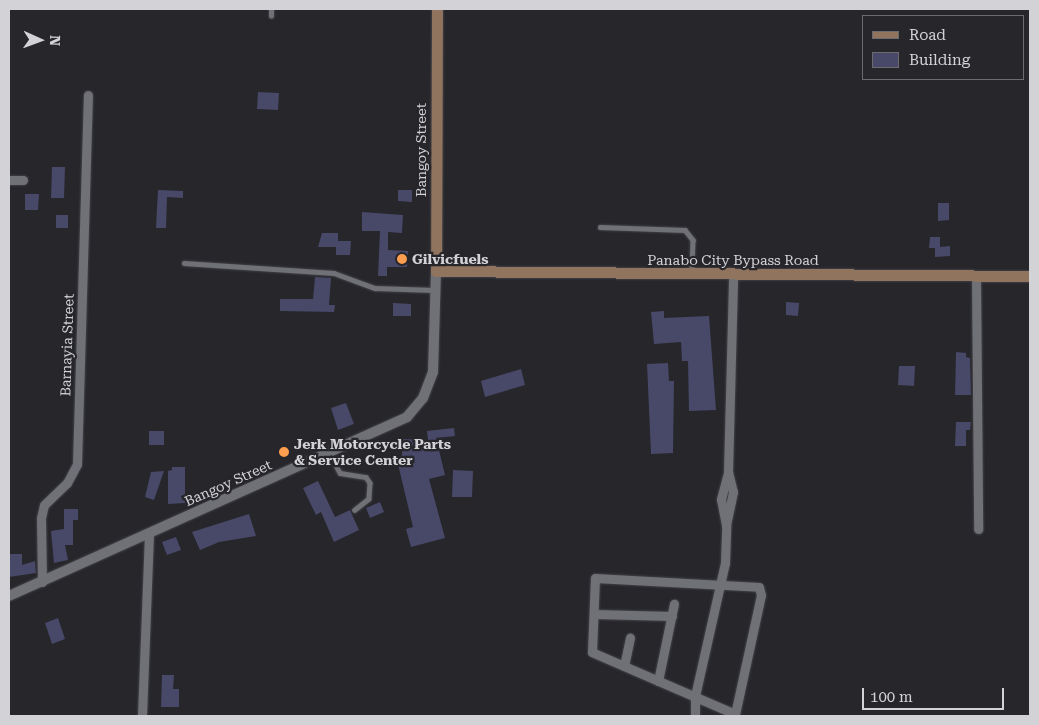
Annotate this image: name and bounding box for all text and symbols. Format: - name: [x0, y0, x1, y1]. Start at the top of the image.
- north arrow: [15, 15, 65, 65]
- legend: [862, 15, 1024, 80]
- text: Road: [909, 26, 946, 44]
- text: N: [47, 35, 63, 46]
- text: Building: [909, 51, 970, 69]
- street label: Bangoy Street: [413, 103, 429, 197]
- place label: Gilvicfuels: [412, 251, 488, 267]
- street label: Panabo City Bypass Road: [647, 252, 819, 268]
- marker: Gilvicfuels: [396, 253, 408, 265]
- street label: Barnayia Street: [57, 293, 77, 397]
- place label: Jerk Motorcycle Parts & Service Center: [294, 436, 451, 468]
- marker: Jerk Motorcycle Parts & Service Center: [278, 446, 290, 458]
- street label: Bangoy Street: [182, 456, 274, 510]
- scale bar: [864, 678, 1006, 710]
- text: 100 m: [870, 688, 913, 706]

